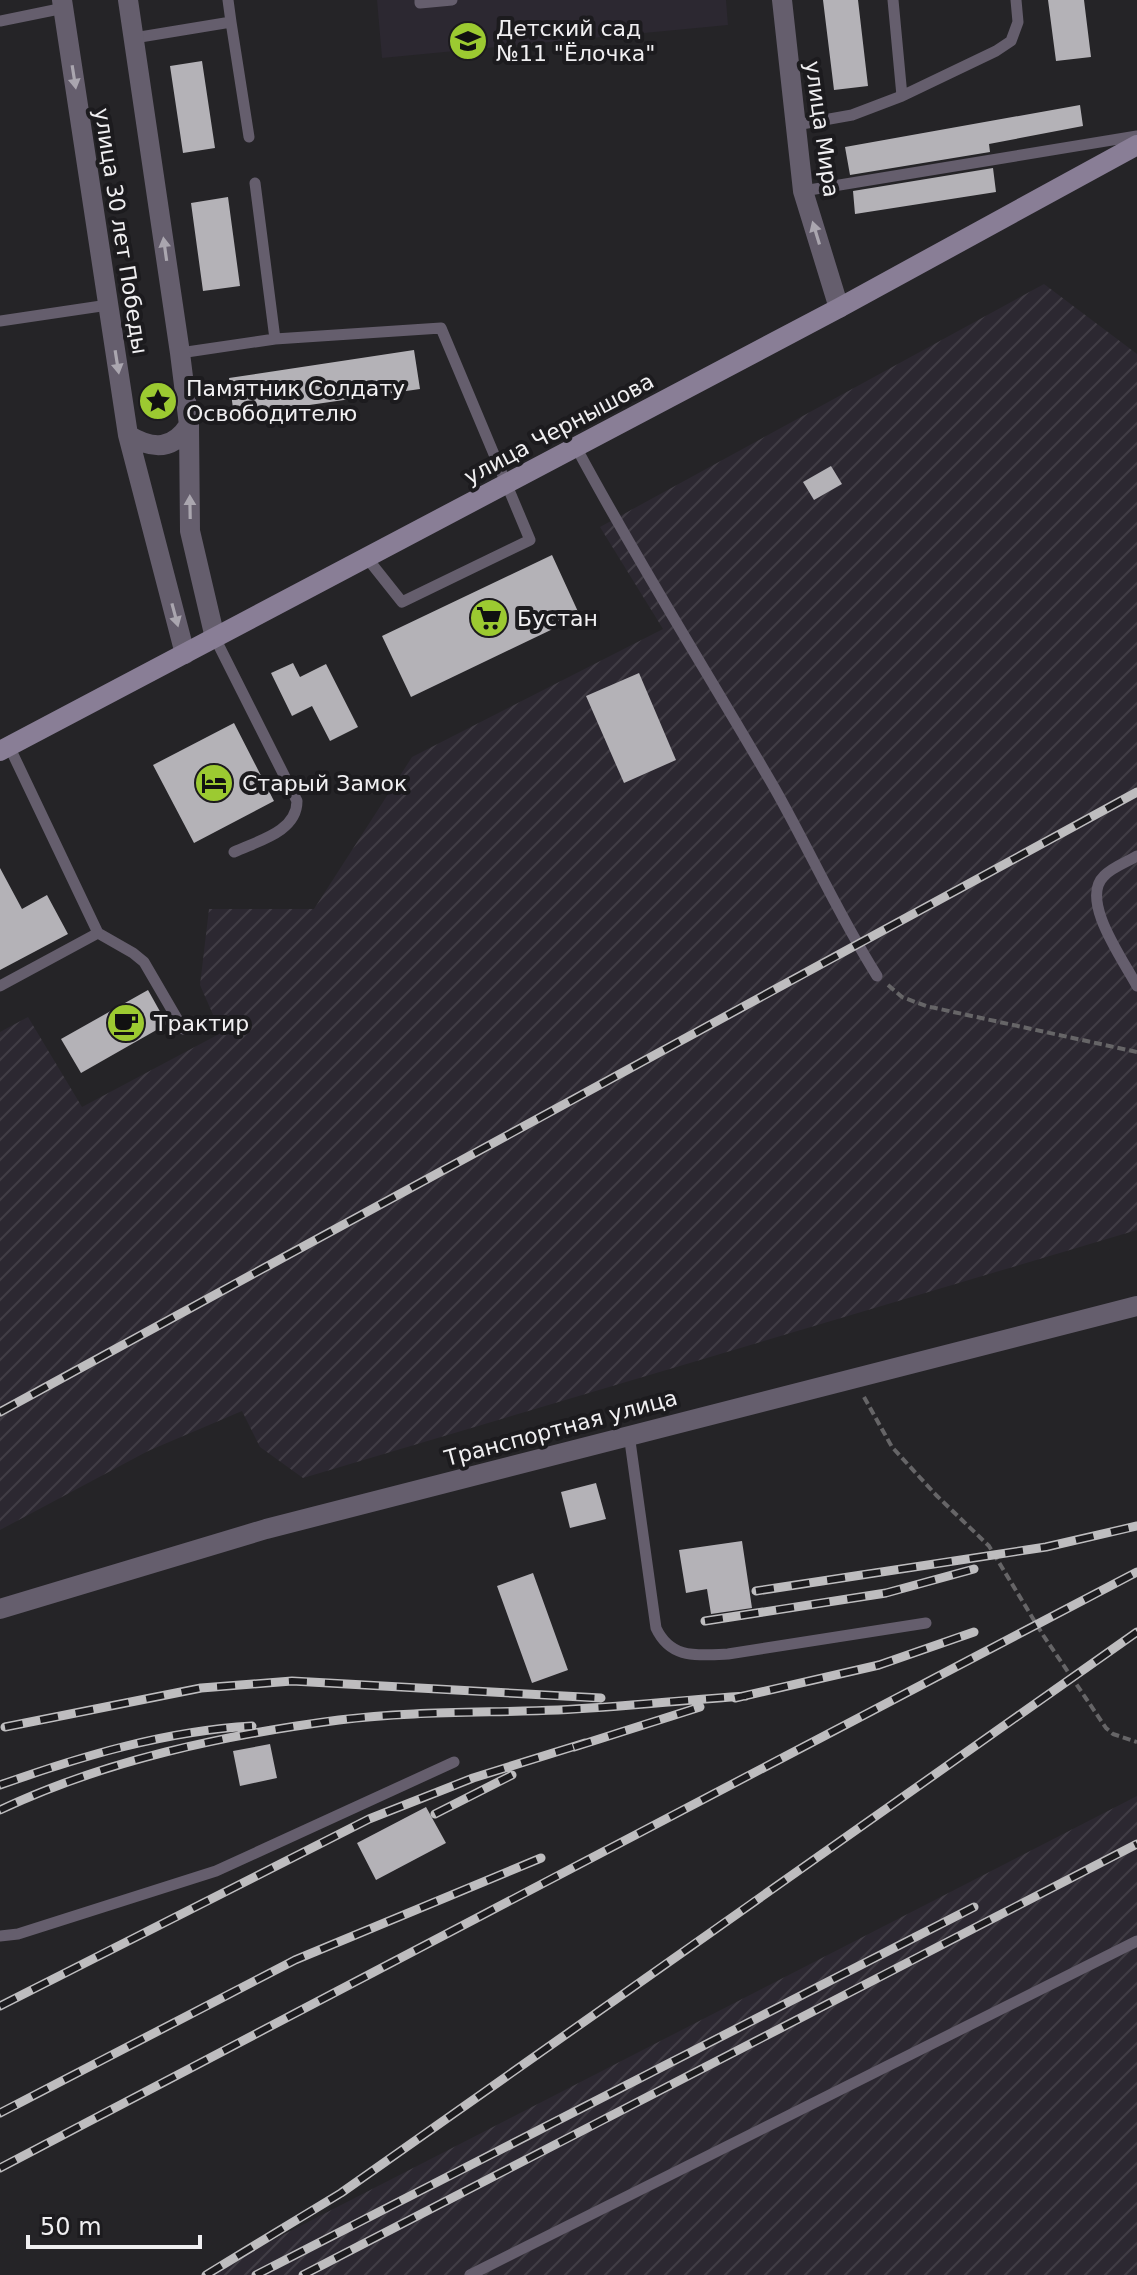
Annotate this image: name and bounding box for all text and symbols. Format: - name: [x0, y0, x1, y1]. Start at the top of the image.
- place label: Детский сад №11 "Ёлочка": [496, 16, 655, 66]
- school or university icon: Детский сад №11 "Ёлочка": [447, 20, 489, 62]
- street label: улица Мира: [800, 59, 844, 199]
- one-way arrow: [68, 65, 81, 90]
- street label: улица 30 лет Победы: [89, 106, 153, 356]
- one-way arrow: [809, 221, 822, 245]
- one-way arrow: [158, 236, 171, 261]
- one-way arrow: [111, 350, 124, 375]
- street label: улица Чернышова: [460, 368, 658, 490]
- place label: Памятник Солдату Освободителю: [186, 376, 405, 426]
- place icon: Памятник Солдату Освободителю: [137, 380, 179, 422]
- one-way arrow: [183, 494, 196, 519]
- supermarket icon: Бустан: [468, 597, 510, 639]
- one-way arrow: [170, 603, 182, 628]
- place label: Бустан: [517, 606, 598, 631]
- hotel icon: Старый Замок: [193, 762, 235, 804]
- place label: Старый Замок: [242, 771, 407, 796]
- cafe icon: Трактир: [105, 1002, 147, 1044]
- place label: Трактир: [153, 1011, 249, 1036]
- street label: Транспортная улица: [441, 1385, 680, 1471]
- scale bar: [28, 2199, 200, 2249]
- text: 50 m: [40, 2213, 102, 2241]

